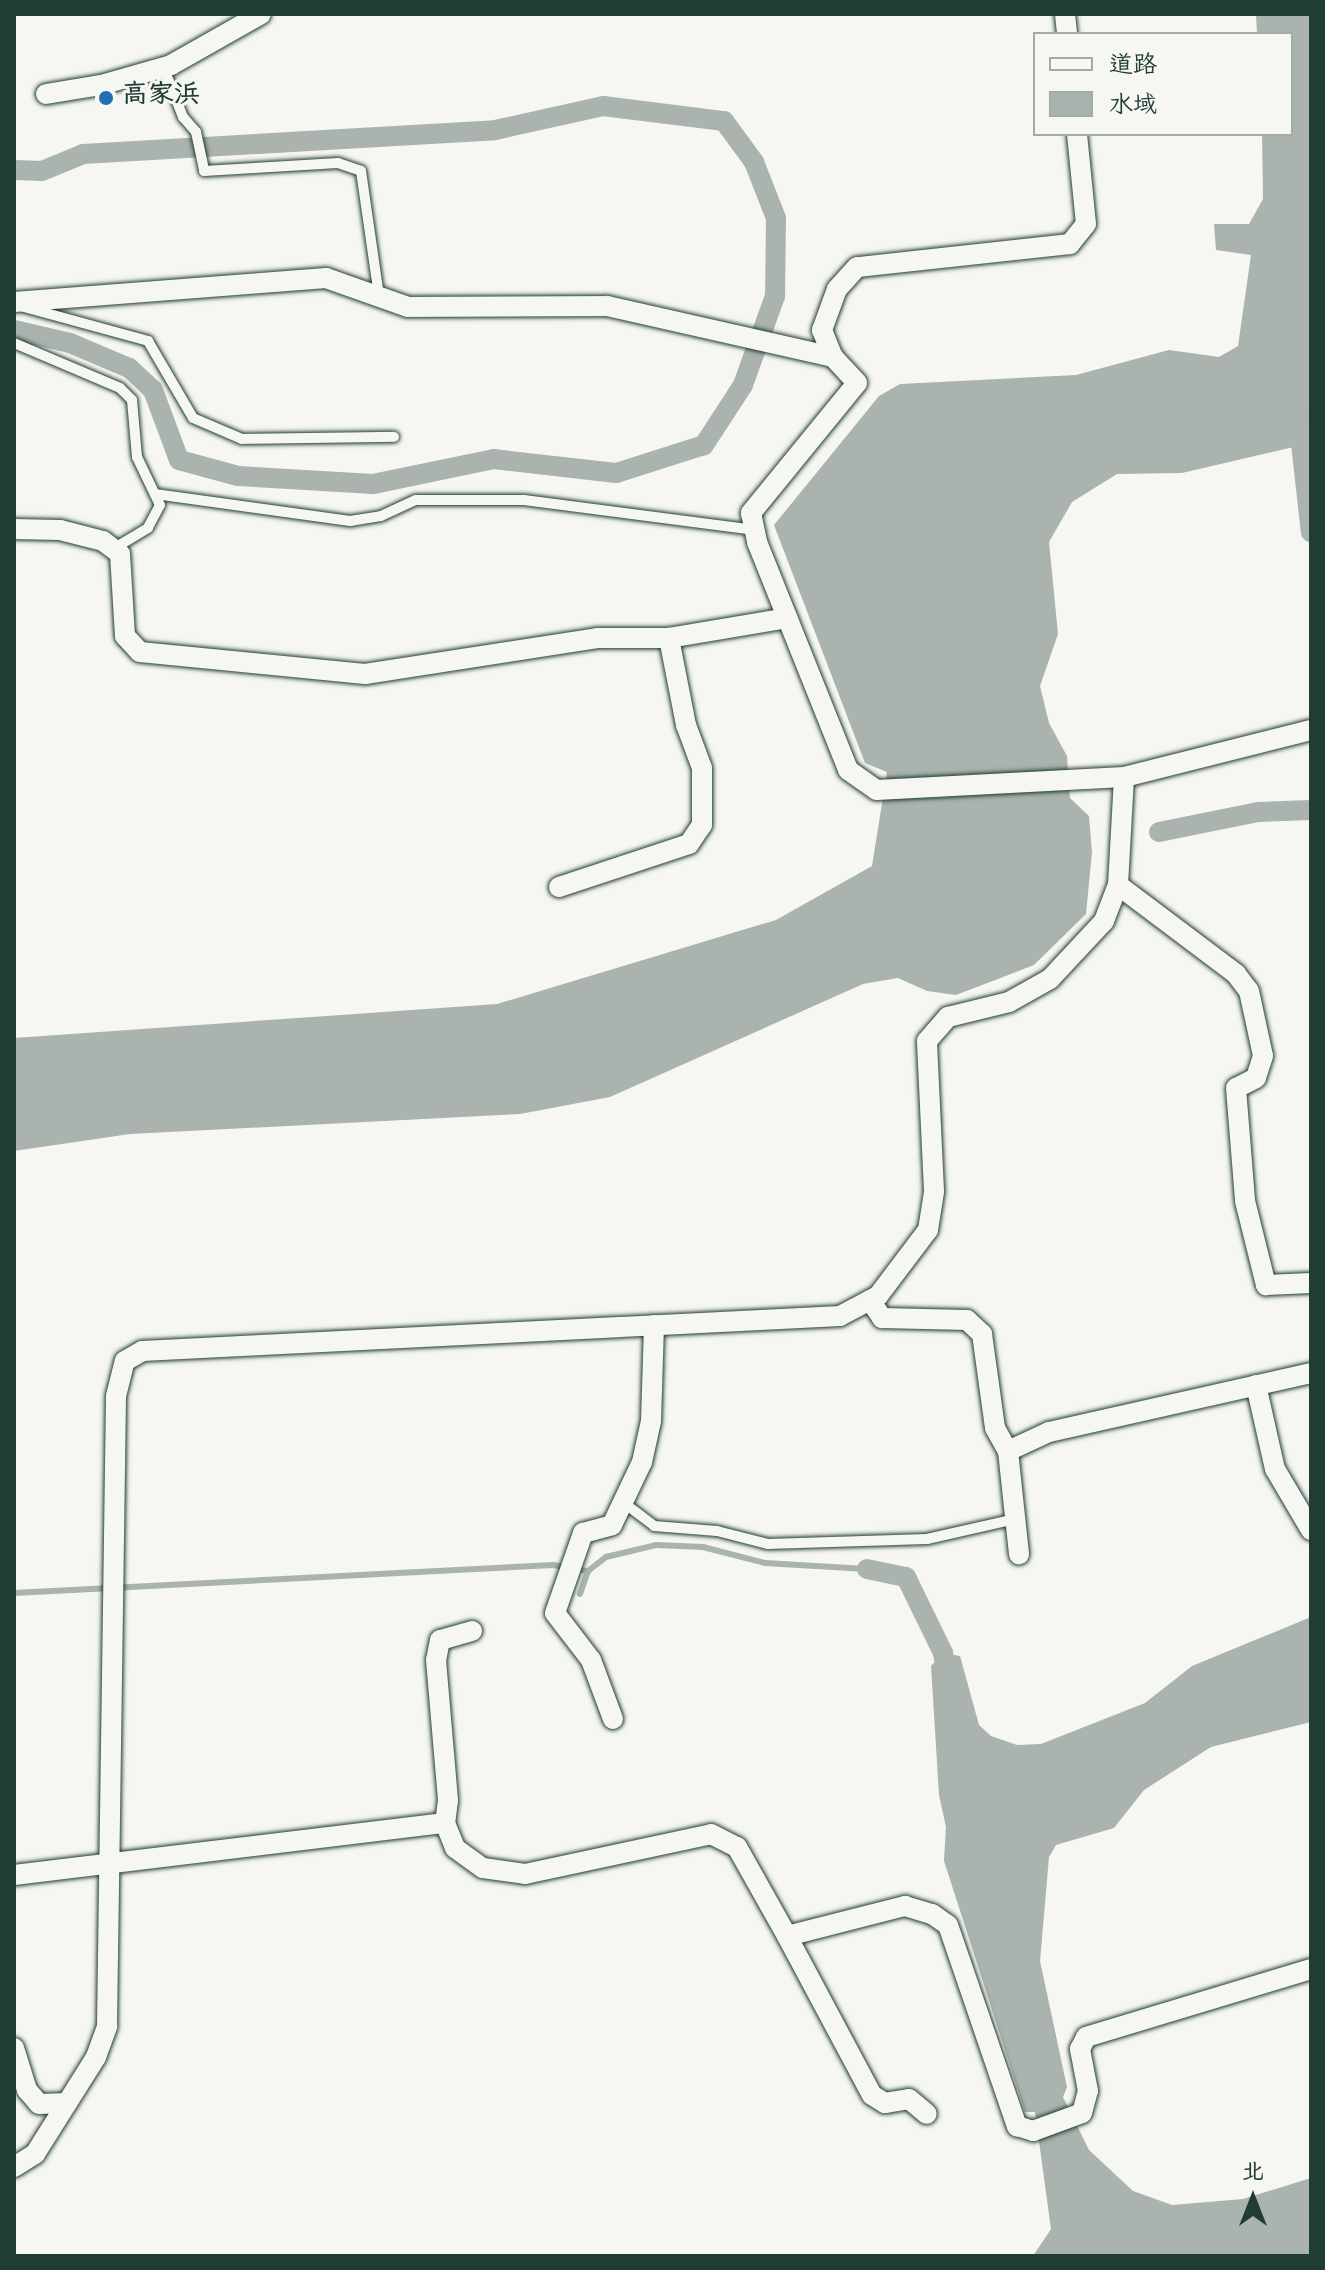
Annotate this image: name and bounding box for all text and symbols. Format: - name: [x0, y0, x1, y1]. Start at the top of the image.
- legend: [1033, 32, 1293, 136]
- text: 道路: [1109, 53, 1157, 82]
- place label: 高家浜: [122, 82, 200, 114]
- marker: 高家浜: [97, 89, 115, 107]
- text: 水域: [1109, 93, 1157, 122]
- north arrow: [1213, 2158, 1293, 2238]
- text: 北: [1242, 2161, 1264, 2187]

